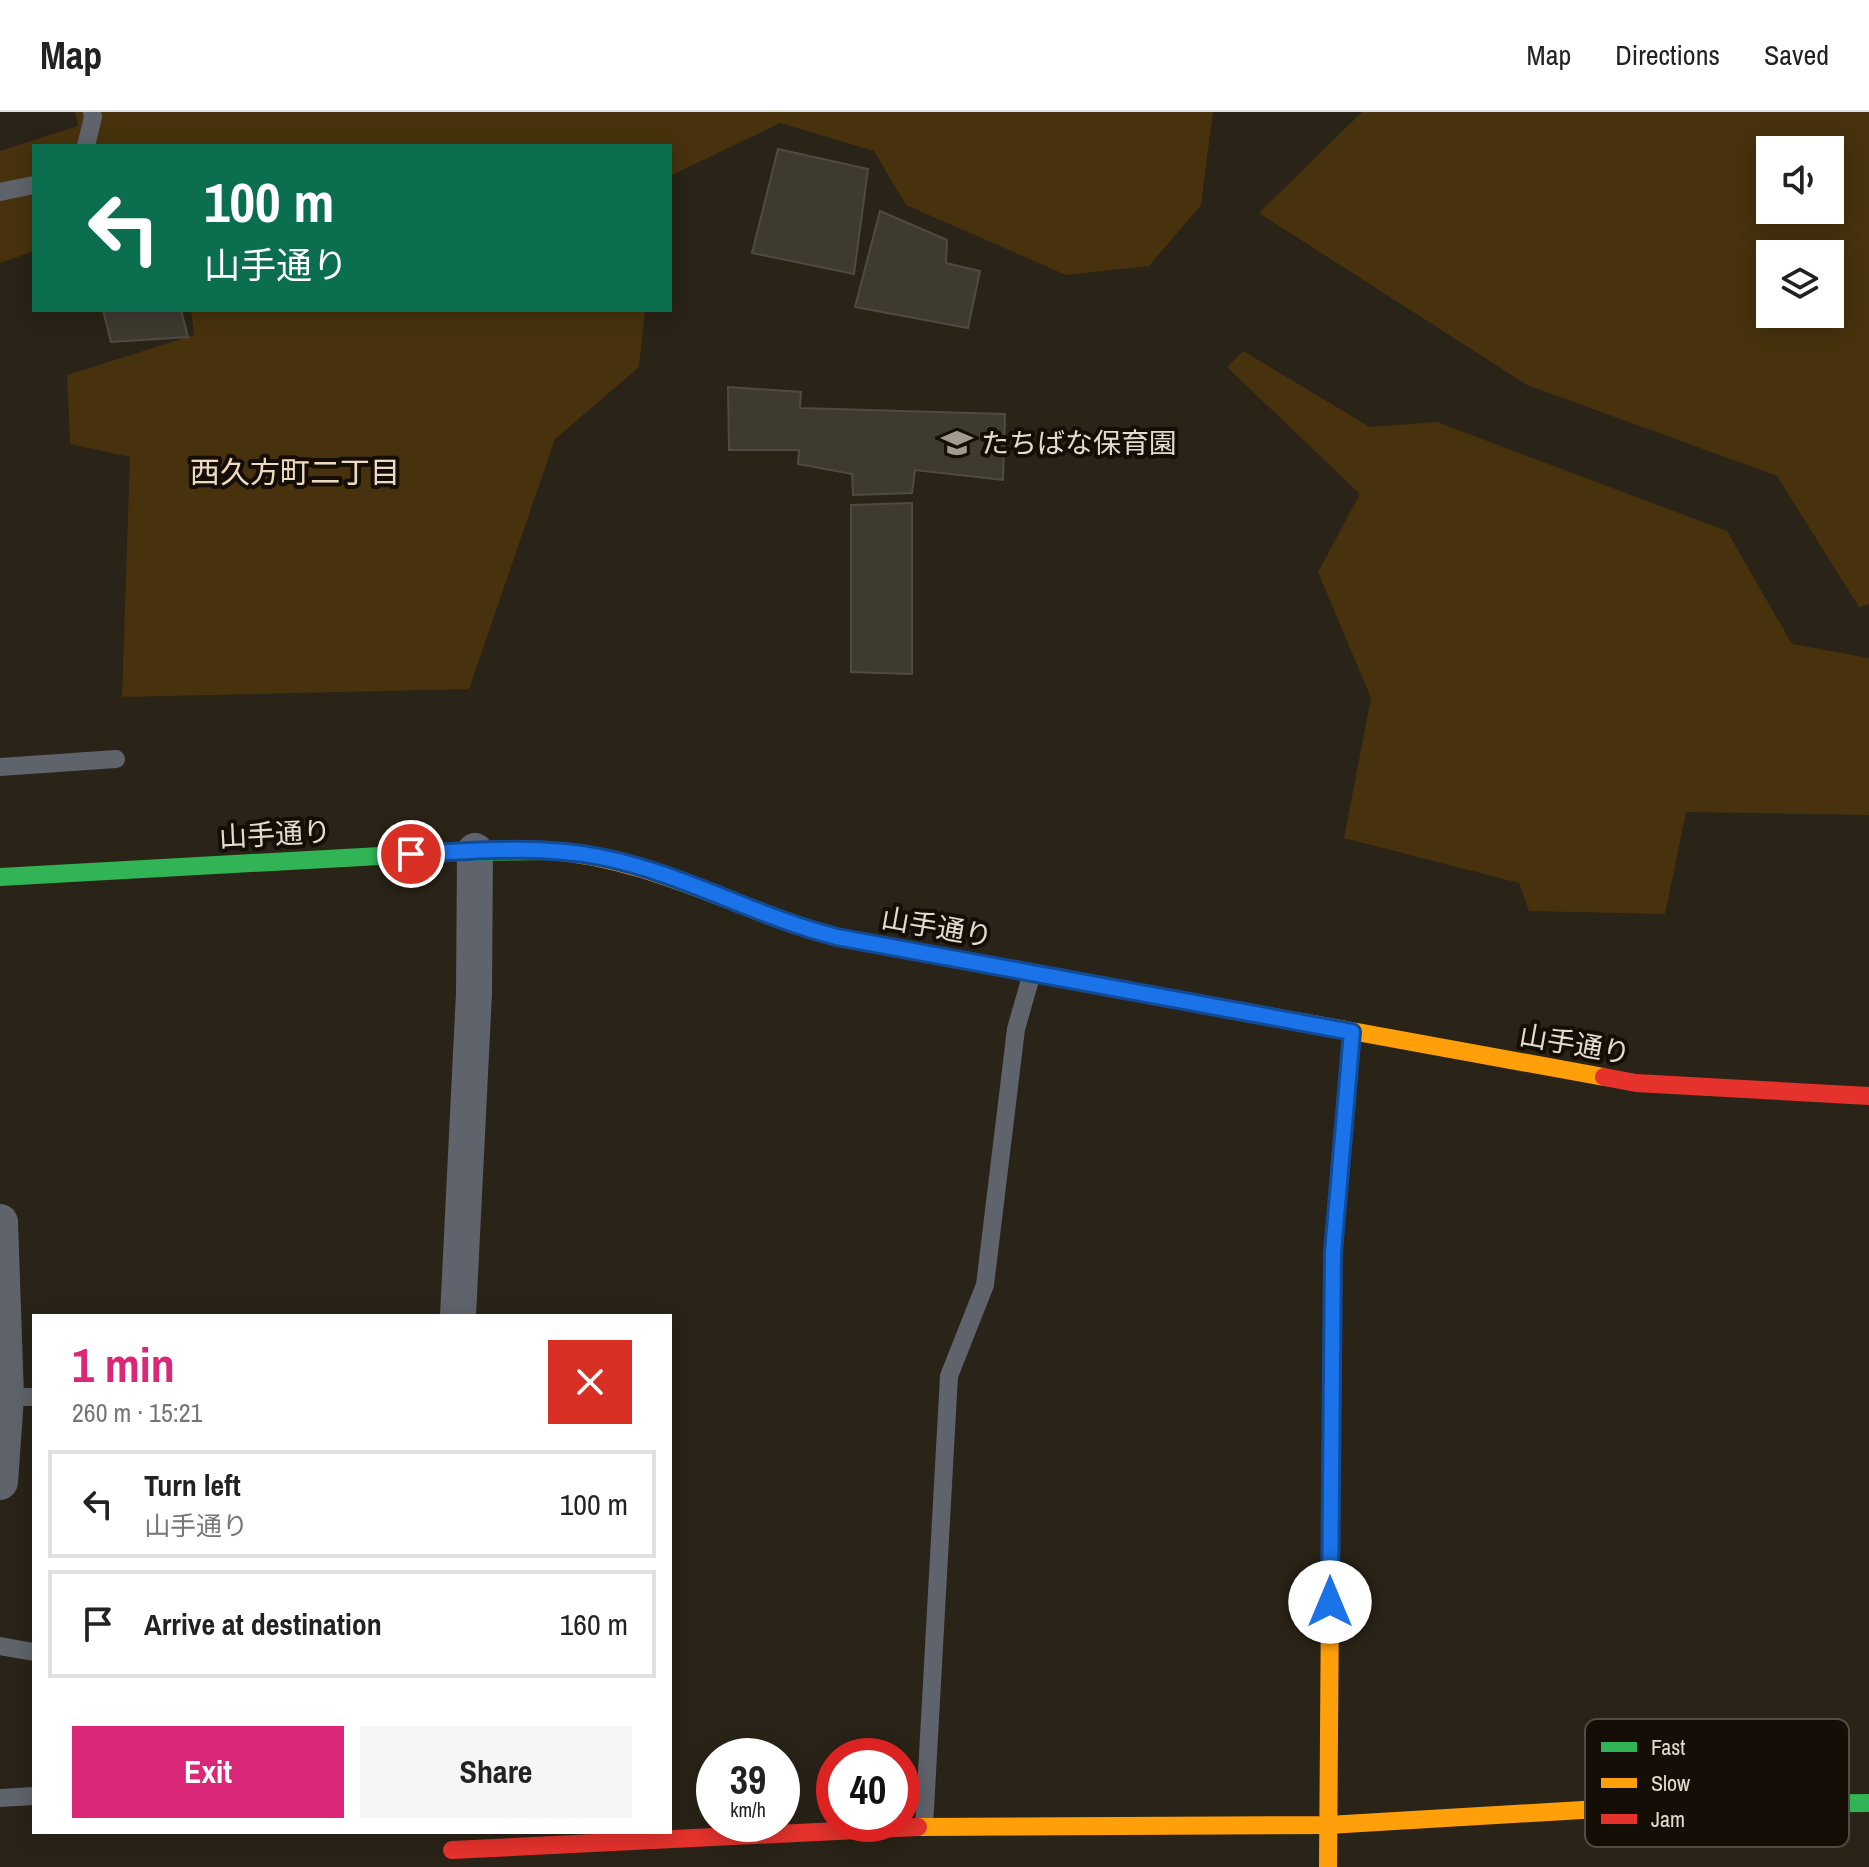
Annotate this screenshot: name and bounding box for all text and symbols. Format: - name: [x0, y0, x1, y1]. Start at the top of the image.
- text: Map: [40, 30, 102, 81]
- text: Map: [1527, 36, 1571, 74]
- text: Directions: [1615, 36, 1720, 74]
- text: Saved: [1764, 36, 1829, 74]
- map controls: [1756, 136, 1844, 328]
- button: sound: [1756, 136, 1844, 224]
- text: 100 m: [204, 164, 334, 239]
- icon: left: [72, 176, 176, 280]
- button: layers: [1756, 240, 1844, 328]
- text: 山手通り: [204, 241, 348, 289]
- place label: たちばな保育園: [981, 424, 1177, 462]
- school or university icon: たちばな保育園: [940, 426, 974, 460]
- district label: 西久方町二丁目: [190, 452, 400, 492]
- street label: 山手通り: [218, 812, 332, 856]
- pin: [377, 820, 445, 888]
- icon: arrive: [389, 832, 433, 876]
- street label: 山手通り: [879, 899, 995, 955]
- street label: 山手通り: [1517, 1016, 1633, 1072]
- text: 1 min: [72, 1332, 175, 1397]
- button: close: [548, 1340, 632, 1424]
- text: 260 m · 15:21: [72, 1395, 202, 1430]
- text: Turn left: [144, 1465, 241, 1505]
- icon: left: [76, 1482, 120, 1526]
- text: 100 m: [560, 1484, 628, 1524]
- text: 山手通り: [144, 1508, 248, 1543]
- position arrow: [1288, 1560, 1372, 1644]
- icon: arrive: [76, 1602, 120, 1646]
- text: Arrive at destination: [144, 1604, 382, 1644]
- text: 160 m: [560, 1604, 628, 1644]
- legend: [1585, 1719, 1849, 1847]
- button: Exit: [72, 1726, 344, 1818]
- button: Share: [360, 1726, 632, 1818]
- text: Fast: [1651, 1732, 1685, 1762]
- speed limit sign: 40: [816, 1738, 920, 1842]
- text: 39: [730, 1753, 766, 1806]
- text: Slow: [1651, 1768, 1690, 1798]
- text: km/h: [730, 1796, 766, 1823]
- text: Jam: [1651, 1804, 1685, 1834]

